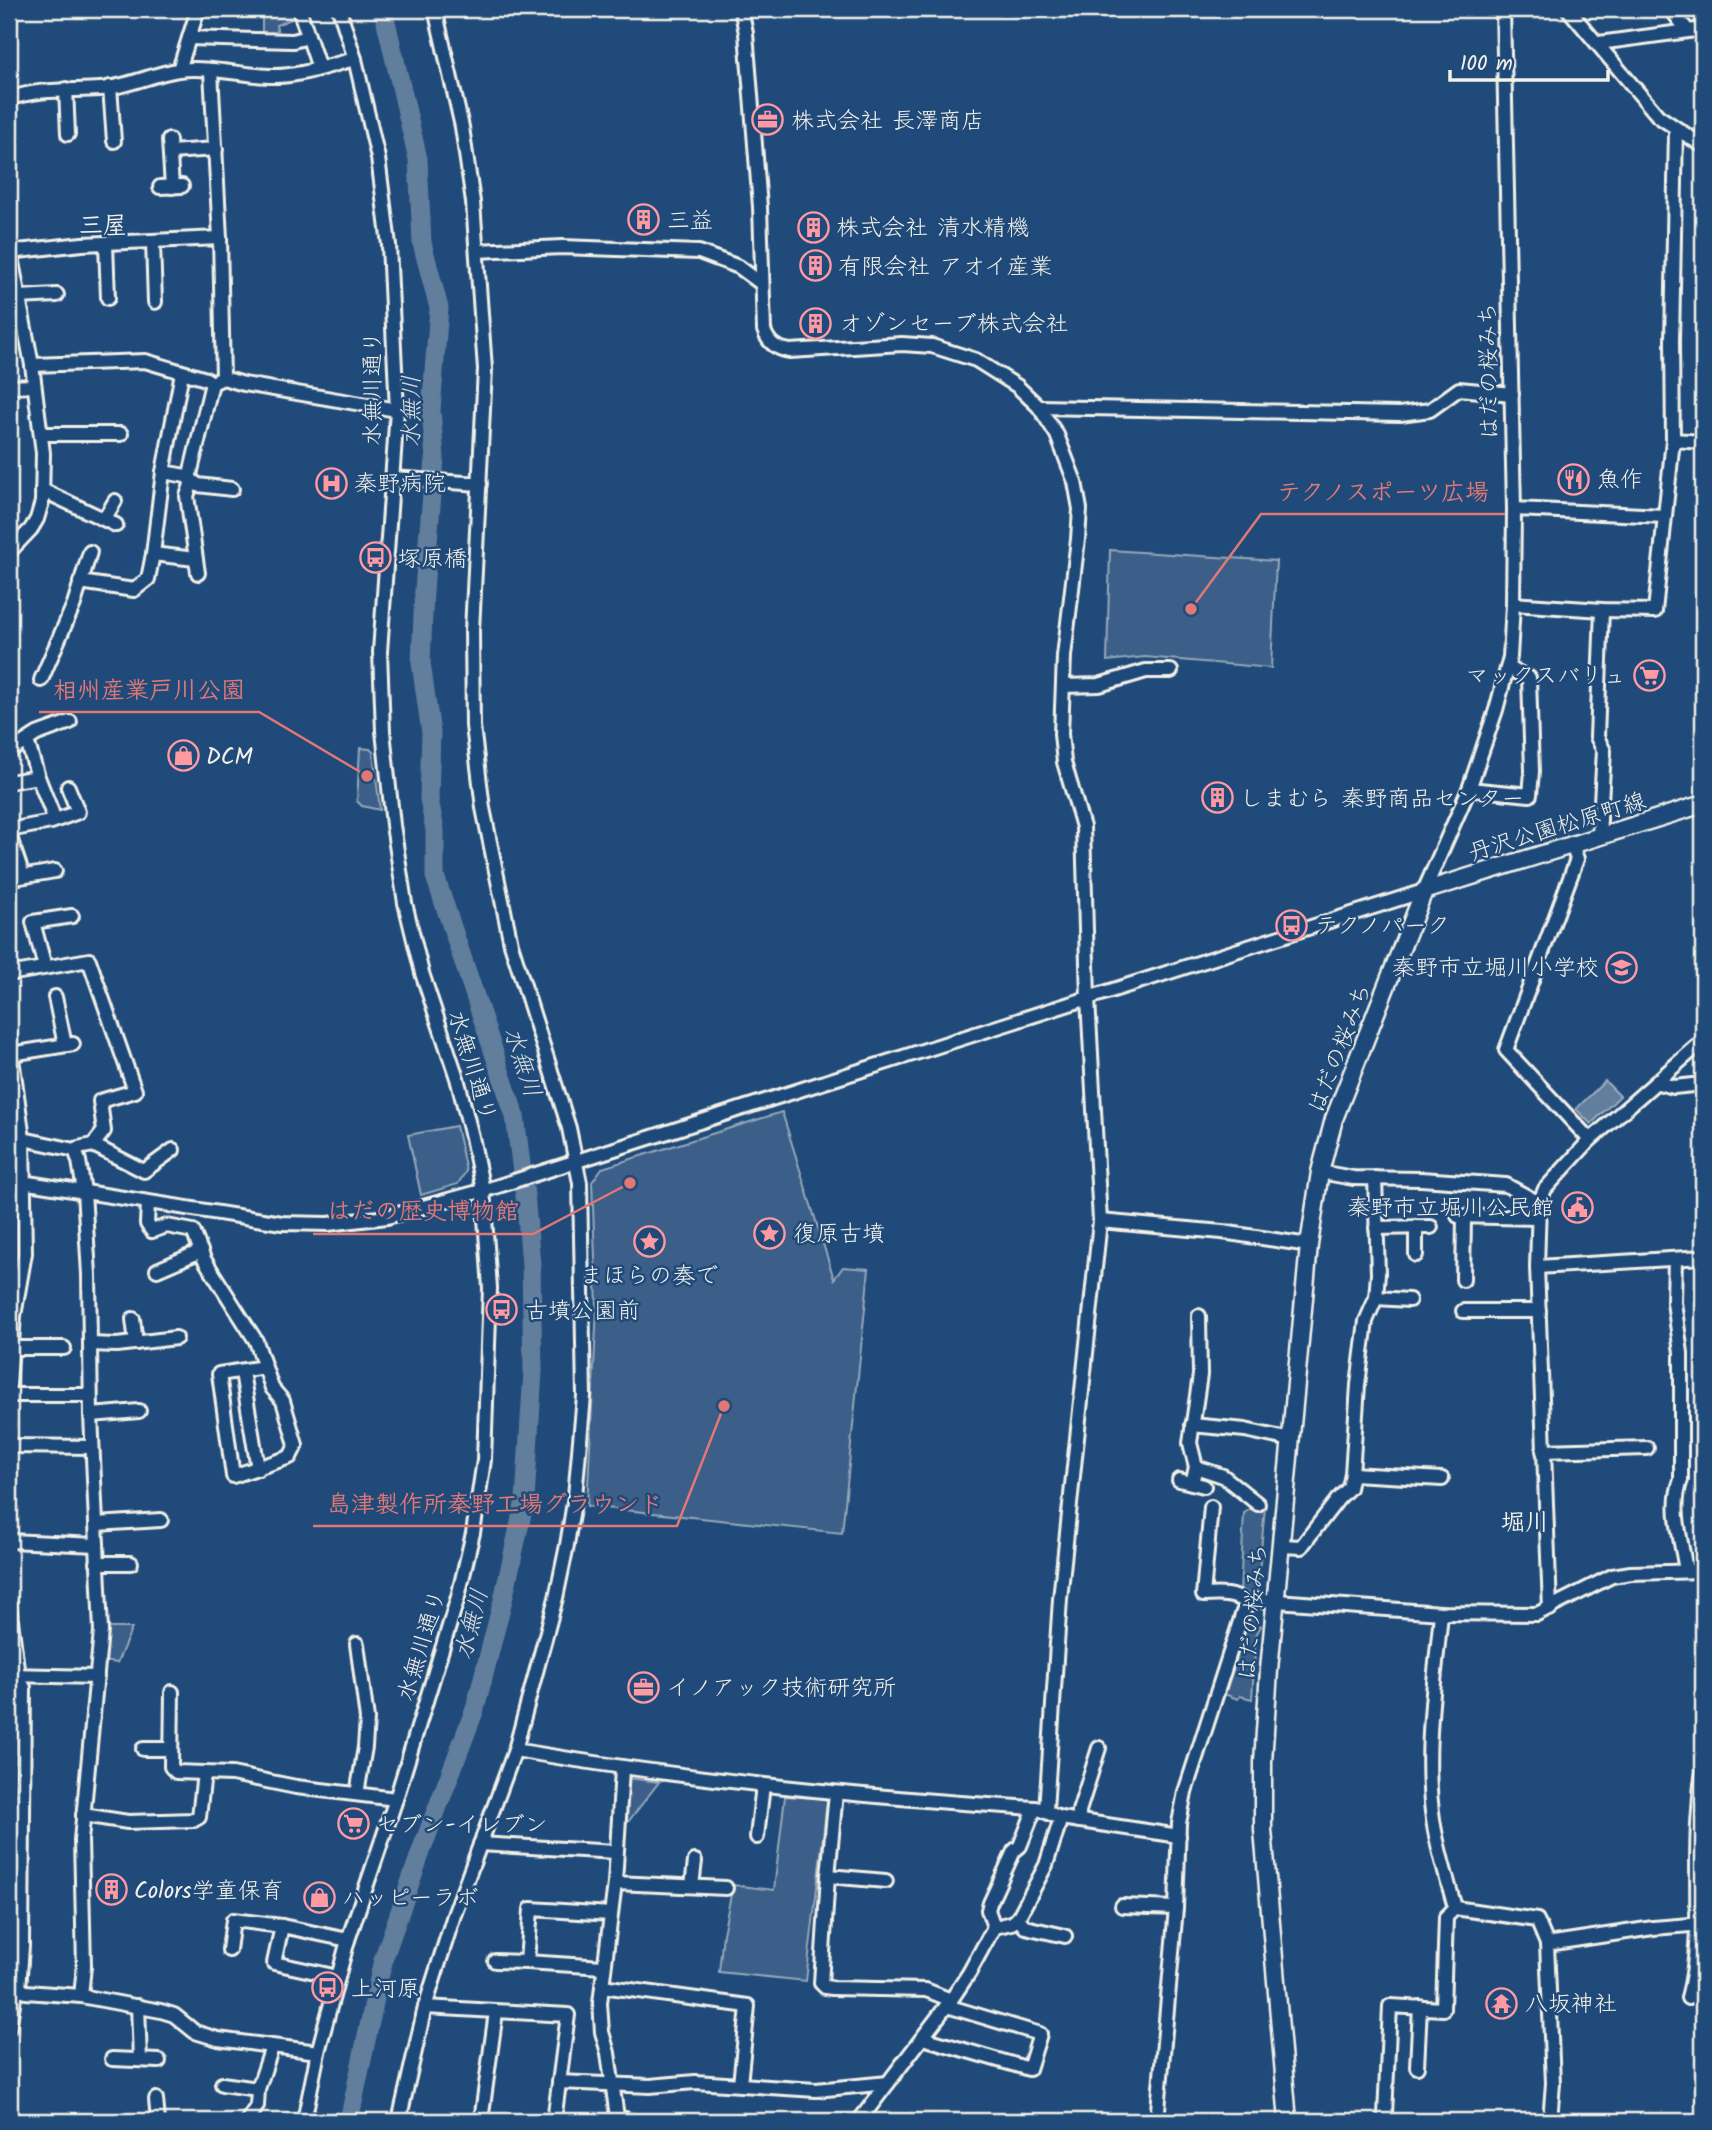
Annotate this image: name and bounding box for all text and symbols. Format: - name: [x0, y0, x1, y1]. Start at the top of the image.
- scale bar: [1450, 38, 1607, 82]
- text: 100 m: [1460, 48, 1513, 81]
- office icon: 株式会社 長澤商店: [751, 103, 785, 137]
- place label: 株式会社 長澤商店: [791, 104, 984, 140]
- building icon: 三益: [627, 203, 661, 237]
- place label: 三益: [667, 204, 713, 240]
- district label: 三屋: [79, 207, 127, 246]
- building icon: 株式会社 清水精機: [796, 210, 830, 244]
- place label: 株式会社 清水精機: [836, 211, 1029, 247]
- building icon: 有限会社 アオイ産業: [798, 249, 832, 283]
- place label: 有限会社 アオイ産業: [838, 250, 1052, 286]
- street label: はだの桜みち: [1471, 302, 1509, 440]
- building icon: オゾンセーブ株式会社: [799, 306, 833, 340]
- place label: オゾンセーブ株式会社: [839, 307, 1069, 343]
- street label: 水無川通り: [356, 331, 392, 446]
- water label: 水無川: [393, 375, 432, 447]
- restaurant icon: 魚作: [1557, 462, 1591, 496]
- place label: 魚作: [1597, 463, 1643, 499]
- hospital icon: 秦野病院: [314, 466, 348, 500]
- place label: 秦野病院: [354, 467, 446, 503]
- callout: テクノスポーツ広場: [1261, 469, 1505, 514]
- text: テクノスポーツ広場: [1277, 474, 1489, 513]
- bus stop icon: 塚原橋: [358, 541, 392, 575]
- place label: 塚原橋: [398, 542, 467, 578]
- supermarket icon: マックスバリュ: [1632, 658, 1666, 692]
- place label: マックスバリュ: [1465, 659, 1626, 695]
- callout: 相州産業戸川公園: [39, 667, 259, 712]
- text: 相州産業戸川公園: [53, 672, 245, 711]
- shop icon: DCM: [166, 739, 200, 773]
- place label: DCM: [206, 740, 254, 776]
- building icon: しまむら 秦野商品センター: [1200, 781, 1234, 815]
- place label: しまむら 秦野商品センター: [1240, 782, 1524, 818]
- street label: 丹沢公園松原町線: [1464, 784, 1651, 872]
- bus stop icon: テクノパーク: [1275, 908, 1309, 942]
- place label: テクノパーク: [1315, 909, 1450, 945]
- school or university icon: 秦野市立堀川小学校: [1605, 950, 1639, 984]
- place label: 秦野市立堀川小学校: [1392, 951, 1599, 987]
- street label: はだの桜みち: [1299, 978, 1382, 1119]
- street label: 水無川通り: [437, 1006, 505, 1127]
- water label: 水無川: [492, 1022, 551, 1103]
- callout: はだの歴史博物館: [313, 1189, 533, 1234]
- public building icon: 秦野市立堀川公民館: [1560, 1190, 1594, 1224]
- place label: 秦野市立堀川公民館: [1347, 1191, 1554, 1227]
- text: はだの歴史博物館: [327, 1193, 519, 1232]
- place icon: 復原古墳: [753, 1216, 787, 1250]
- place label: 復原古墳: [793, 1217, 885, 1253]
- place icon: まほらの奏で: [632, 1224, 666, 1258]
- place label: まほらの奏で: [580, 1259, 718, 1295]
- bus stop icon: 古墳公園前: [485, 1293, 519, 1327]
- place label: 古墳公園前: [525, 1294, 640, 1330]
- callout: 島津製作所秦野工場グラウンド: [313, 1481, 677, 1526]
- text: 島津製作所秦野工場グラウンド: [327, 1486, 663, 1525]
- district label: 堀川: [1501, 1504, 1549, 1543]
- street label: はだの桜みち: [1230, 1542, 1278, 1682]
- street label: 水無川通り: [389, 1585, 457, 1706]
- water label: 水無川: [445, 1585, 500, 1664]
- office icon: イノアック技術研究所: [626, 1670, 660, 1704]
- place label: イノアック技術研究所: [666, 1671, 896, 1707]
- supermarket icon: セブン-イレブン: [336, 1807, 370, 1841]
- place label: セブン-イレブン: [376, 1808, 548, 1844]
- building icon: Colors学童保育: [94, 1873, 128, 1907]
- place label: Colors学童保育: [134, 1874, 284, 1910]
- shop icon: ハッピーラボ: [302, 1880, 336, 1914]
- place label: ハッピーラボ: [342, 1881, 479, 1917]
- bus stop icon: 上河原: [311, 1971, 345, 2005]
- place label: 上河原: [351, 1972, 420, 2008]
- temple icon: 八坂神社: [1485, 1986, 1519, 2020]
- place label: 八坂神社: [1525, 1987, 1617, 2023]

